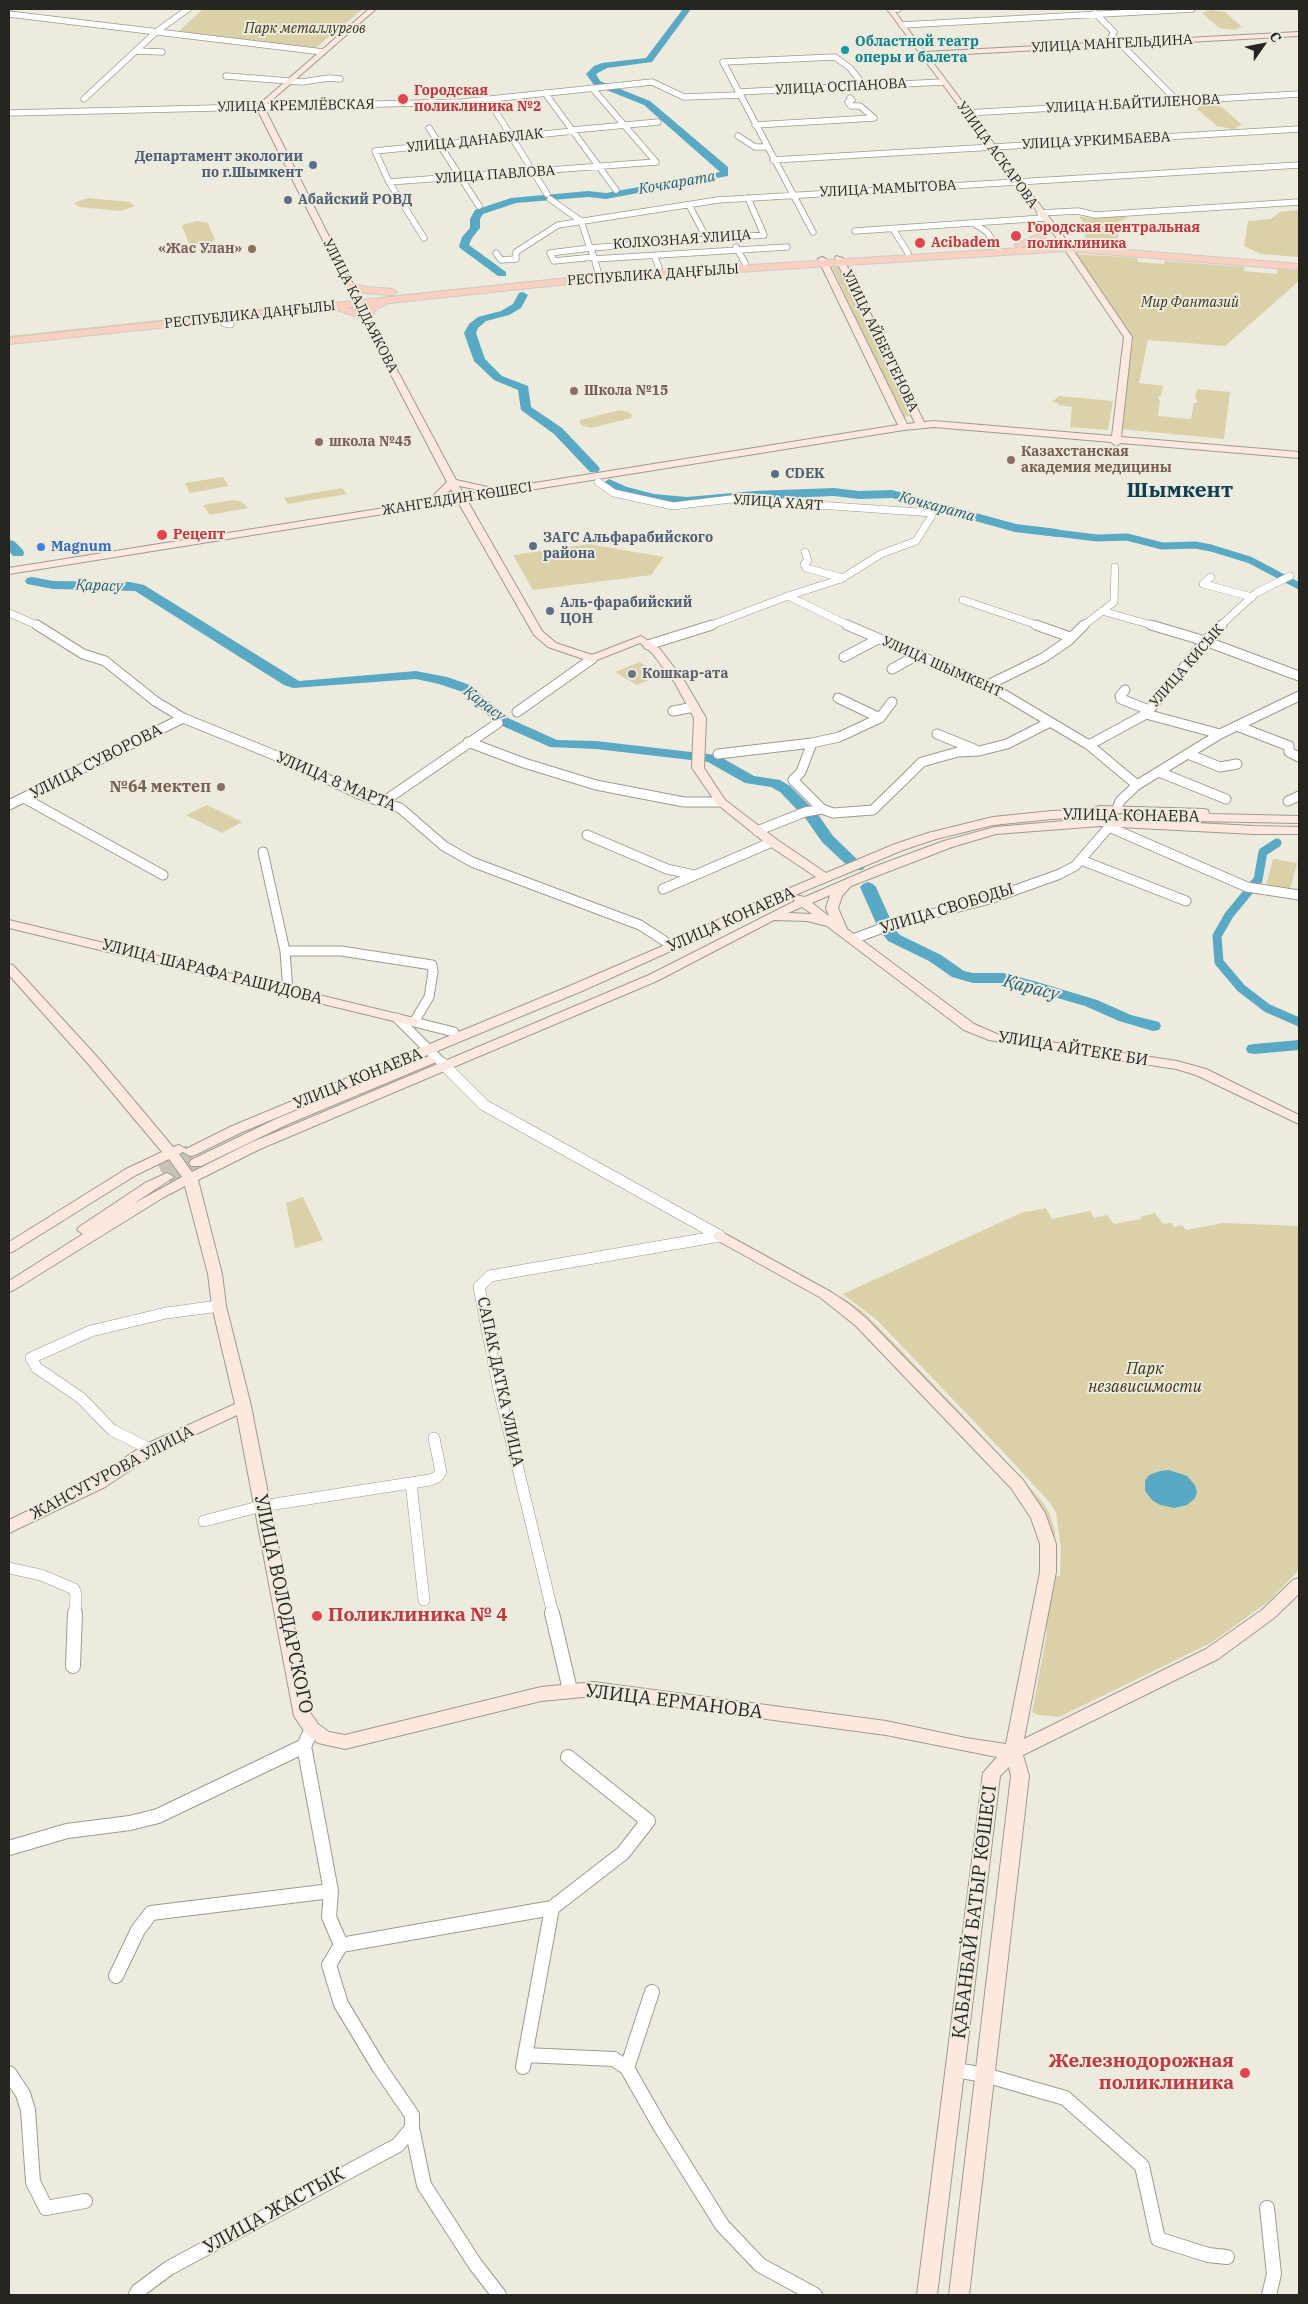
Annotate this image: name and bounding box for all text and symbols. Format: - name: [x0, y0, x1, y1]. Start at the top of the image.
- north arrow: [1238, 20, 1288, 70]
- park label: Парк металлургов: [244, 21, 366, 37]
- text: С: [1265, 28, 1286, 46]
- street label: УЛИЦА МАНГЕЛЬДИНА: [1031, 31, 1193, 57]
- place label: Областной театр оперы и балета: [855, 34, 979, 66]
- marker: Областной театр оперы и балета: [839, 44, 851, 56]
- street label: УЛИЦА ОСПАНОВА: [775, 75, 907, 99]
- place label: Городская поликлиника №2: [414, 83, 541, 115]
- street label: УЛИЦА Н.БАЙТИЛЕНОВА: [1045, 91, 1221, 117]
- marker: Городская поликлиника №2: [396, 92, 410, 106]
- street label: УЛИЦА КРЕМЛЁВСКАЯ: [217, 96, 375, 116]
- street label: УЛИЦА АСКАРОВА: [953, 98, 1041, 212]
- street label: УЛИЦА ДАНАБУЛАК: [406, 125, 544, 157]
- street label: УЛИЦА УРКИМБАЕВА: [1021, 129, 1171, 153]
- place label: Департамент экологии по г.Шымкент: [135, 149, 303, 182]
- marker: Департамент экологии по г.Шымкент: [307, 159, 319, 171]
- street label: УЛИЦА ПАВЛОВА: [434, 162, 556, 188]
- water label: Кочкарата: [637, 167, 717, 199]
- street label: УЛИЦА МАМЫТОВА: [819, 177, 957, 201]
- place label: Абайский РОВД: [298, 192, 412, 208]
- marker: Абайский РОВД: [282, 194, 294, 206]
- place label: Городская центральная поликлиника: [1027, 220, 1200, 252]
- street label: КОЛХОЗНАЯ УЛИЦА: [612, 227, 752, 253]
- marker: Городская центральная поликлиника: [1009, 229, 1023, 243]
- place label: Acibadem: [931, 235, 1000, 251]
- street label: УЛИЦА КАЛДАЯКОВА: [319, 236, 401, 376]
- marker: Acibadem: [913, 236, 927, 250]
- place label: «Жас Улан»: [158, 241, 242, 257]
- marker: «Жас Улан»: [246, 243, 258, 255]
- street label: РЕСПУБЛИКА ДАҢҒЫЛЫ: [567, 261, 739, 289]
- street label: УЛИЦА АЙБЕРГЕНОВА: [838, 267, 922, 415]
- park label: Мир Фантазий: [1141, 295, 1239, 311]
- street label: РЕСПУБЛИКА ДАҢҒЫЛЫ: [164, 298, 336, 332]
- place label: Школа №15: [584, 383, 668, 399]
- marker: Школа №15: [568, 385, 580, 397]
- place label: школа №45: [329, 434, 412, 450]
- marker: школа №45: [313, 436, 325, 448]
- place label: Казахстанская академия медицины: [1021, 444, 1172, 477]
- marker: Казахстанская академия медицины: [1005, 454, 1017, 466]
- place label: CDEK: [785, 466, 825, 482]
- marker: CDEK: [769, 468, 781, 480]
- district label: Шымкент: [1127, 478, 1233, 504]
- street label: ЖАНГЕЛДИН КӨШЕСІ: [381, 479, 533, 519]
- water label: Кочкарата: [897, 488, 977, 526]
- street label: УЛИЦА ХАЯТ: [732, 491, 824, 515]
- place label: Рецепт: [173, 527, 225, 543]
- marker: Рецепт: [155, 528, 169, 542]
- place label: ЗАГС Альфарабийского района: [543, 530, 713, 562]
- place label: Magnum: [51, 539, 112, 555]
- marker: ЗАГС Альфарабийского района: [527, 540, 539, 552]
- marker: Magnum: [35, 541, 47, 553]
- water label: Қарасу: [75, 576, 123, 596]
- place label: Аль-фарабийский ЦОН: [560, 595, 692, 628]
- marker: Аль-фарабийский ЦОН: [544, 605, 556, 617]
- street label: УЛИЦА КИСЫК: [1146, 621, 1228, 711]
- street label: УЛИЦА ШЫМКЕНТ: [879, 633, 1005, 701]
- place label: Кошкар-ата: [642, 666, 728, 682]
- marker: Кошкар-ата: [626, 668, 638, 680]
- water label: Қарасу: [460, 683, 508, 725]
- street label: УЛИЦА СУВОРОВА: [27, 720, 165, 804]
- street label: УЛИЦА 8 МАРТА: [273, 748, 399, 816]
- place label: №64 мектеп: [110, 777, 211, 797]
- marker: №64 мектеп: [215, 781, 227, 793]
- street label: УЛИЦА КОНАЕВА: [1062, 805, 1200, 827]
- street label: УЛИЦА СВОБОДЫ: [878, 880, 1016, 938]
- street label: УЛИЦА КОНАЕВА: [665, 883, 797, 957]
- street label: УЛИЦА ШАРАФА РАШИДОВА: [100, 935, 324, 1009]
- water label: Қарасу: [1001, 970, 1061, 1006]
- street label: УЛИЦА АЙТЕКЕ БИ: [997, 1028, 1149, 1070]
- street label: УЛИЦА КОНАЕВА: [291, 1044, 425, 1114]
- street label: САПАК ДАТКА УЛИЦА: [473, 1295, 527, 1469]
- park label: Парк независимости: [1088, 1359, 1202, 1397]
- street label: ЖАНСУГУРОВА УЛИЦА: [27, 1422, 197, 1524]
- street label: УЛИЦА ВОЛОДАРСКОГО: [249, 1492, 317, 1716]
- place label: Поликлиника № 4: [328, 1605, 508, 1627]
- marker: Поликлиника № 4: [310, 1609, 324, 1623]
- street label: УЛИЦА ЕРМАНОВА: [584, 1680, 764, 1724]
- street label: ҚАБАНБАЙ БАТЫР КӨШЕСІ: [948, 1784, 1002, 2040]
- place label: Железнодорожная поликлиника: [1048, 2051, 1234, 2095]
- marker: Железнодорожная поликлиника: [1238, 2066, 1252, 2080]
- street label: УЛИЦА ЖАСТЫК: [200, 2163, 348, 2259]

